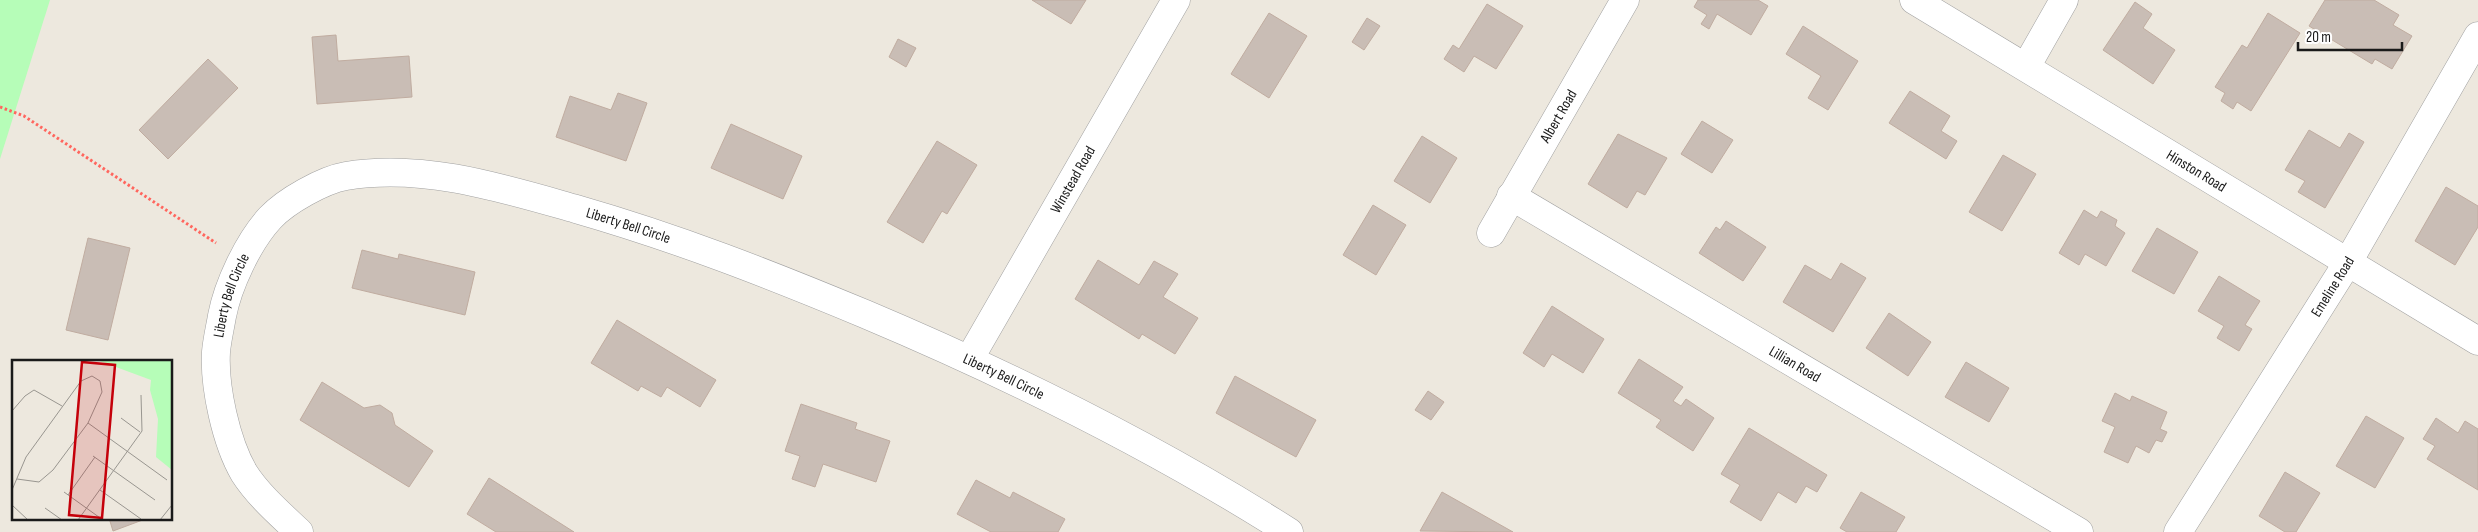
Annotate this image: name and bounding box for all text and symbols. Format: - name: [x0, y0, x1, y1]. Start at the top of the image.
- scale bar: [2298, 20, 2402, 52]
- text: 20 m: [2306, 28, 2331, 47]
- street label: Albert Road: [1535, 86, 1581, 147]
- street label: Winstead Road: [1046, 143, 1100, 217]
- street label: Hinston Road: [2163, 146, 2230, 197]
- street label: Liberty Bell Circle: [584, 203, 673, 248]
- street label: Liberty Bell Circle: [209, 250, 254, 339]
- street label: Emeline Road: [2307, 253, 2359, 321]
- street label: Lillian Road: [1766, 342, 1824, 387]
- street label: Liberty Bell Circle: [960, 349, 1047, 404]
- inset map: [12, 360, 172, 520]

